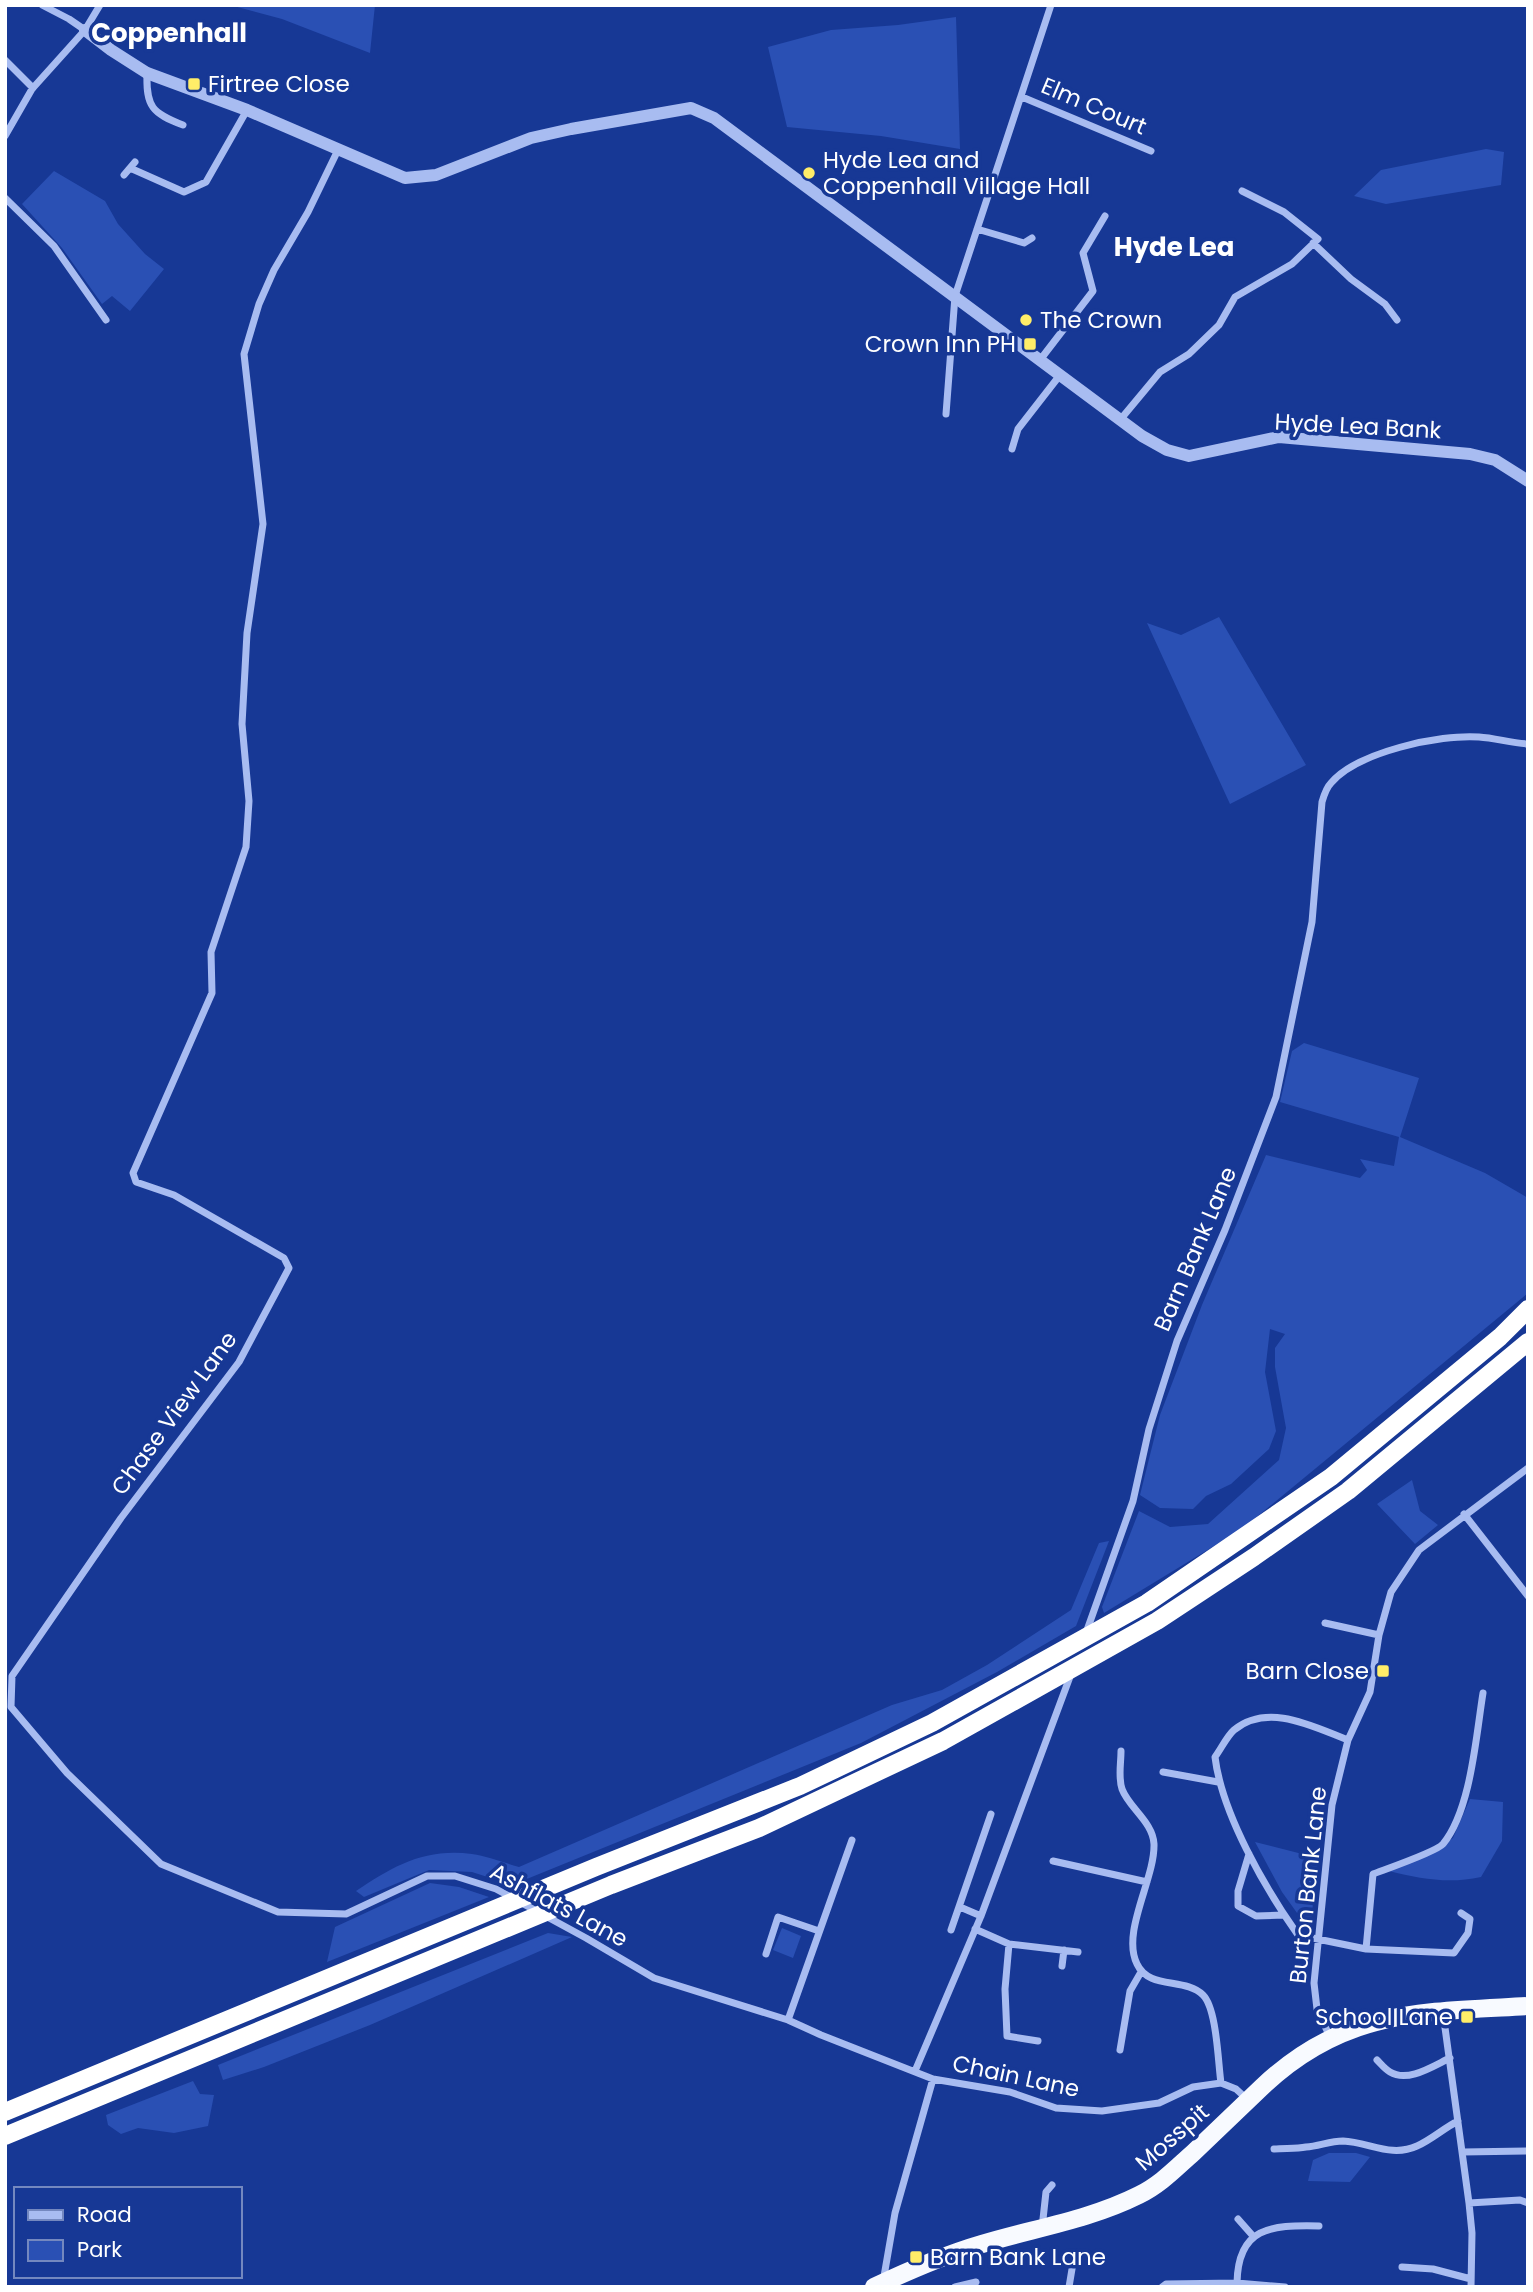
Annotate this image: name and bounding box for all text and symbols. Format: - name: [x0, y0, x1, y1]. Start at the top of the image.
- district label: Coppenhall: [91, 15, 247, 51]
- place label: Firtree Close: [208, 68, 350, 100]
- street label: Elm Court: [1036, 70, 1152, 142]
- marker: Firtree Close: [186, 76, 202, 92]
- place label: Hyde Lea and Coppenhall Village Hall: [823, 144, 1090, 202]
- marker: Hyde Lea and Coppenhall Village Hall: [801, 165, 817, 181]
- district label: Hyde Lea: [1114, 229, 1234, 265]
- place label: The Crown: [1040, 304, 1162, 336]
- marker: The Crown: [1018, 312, 1034, 328]
- place label: Crown Inn PH: [865, 328, 1016, 360]
- marker: Crown Inn PH: [1022, 336, 1038, 352]
- street label: Hyde Lea Bank: [1274, 406, 1442, 446]
- street label: Barn Bank Lane: [1146, 1162, 1244, 1336]
- street label: Chase View Lane: [104, 1325, 244, 1501]
- place label: Barn Close: [1246, 1655, 1369, 1687]
- marker: Barn Close: [1375, 1663, 1391, 1679]
- street label: Burton Bank Lane: [1282, 1785, 1334, 1985]
- street label: Ashflats Lane: [484, 1855, 634, 1955]
- place label: School Lane: [1315, 2001, 1453, 2033]
- marker: School Lane: [1459, 2009, 1475, 2025]
- street label: Chain Lane: [950, 2047, 1082, 2105]
- street label: Mosspit: [1128, 2096, 1216, 2178]
- legend: [14, 2187, 242, 2278]
- text: Road: [77, 2200, 132, 2229]
- text: Park: [77, 2235, 122, 2264]
- place label: Barn Bank Lane: [930, 2241, 1106, 2273]
- marker: Barn Bank Lane: [908, 2249, 924, 2265]

